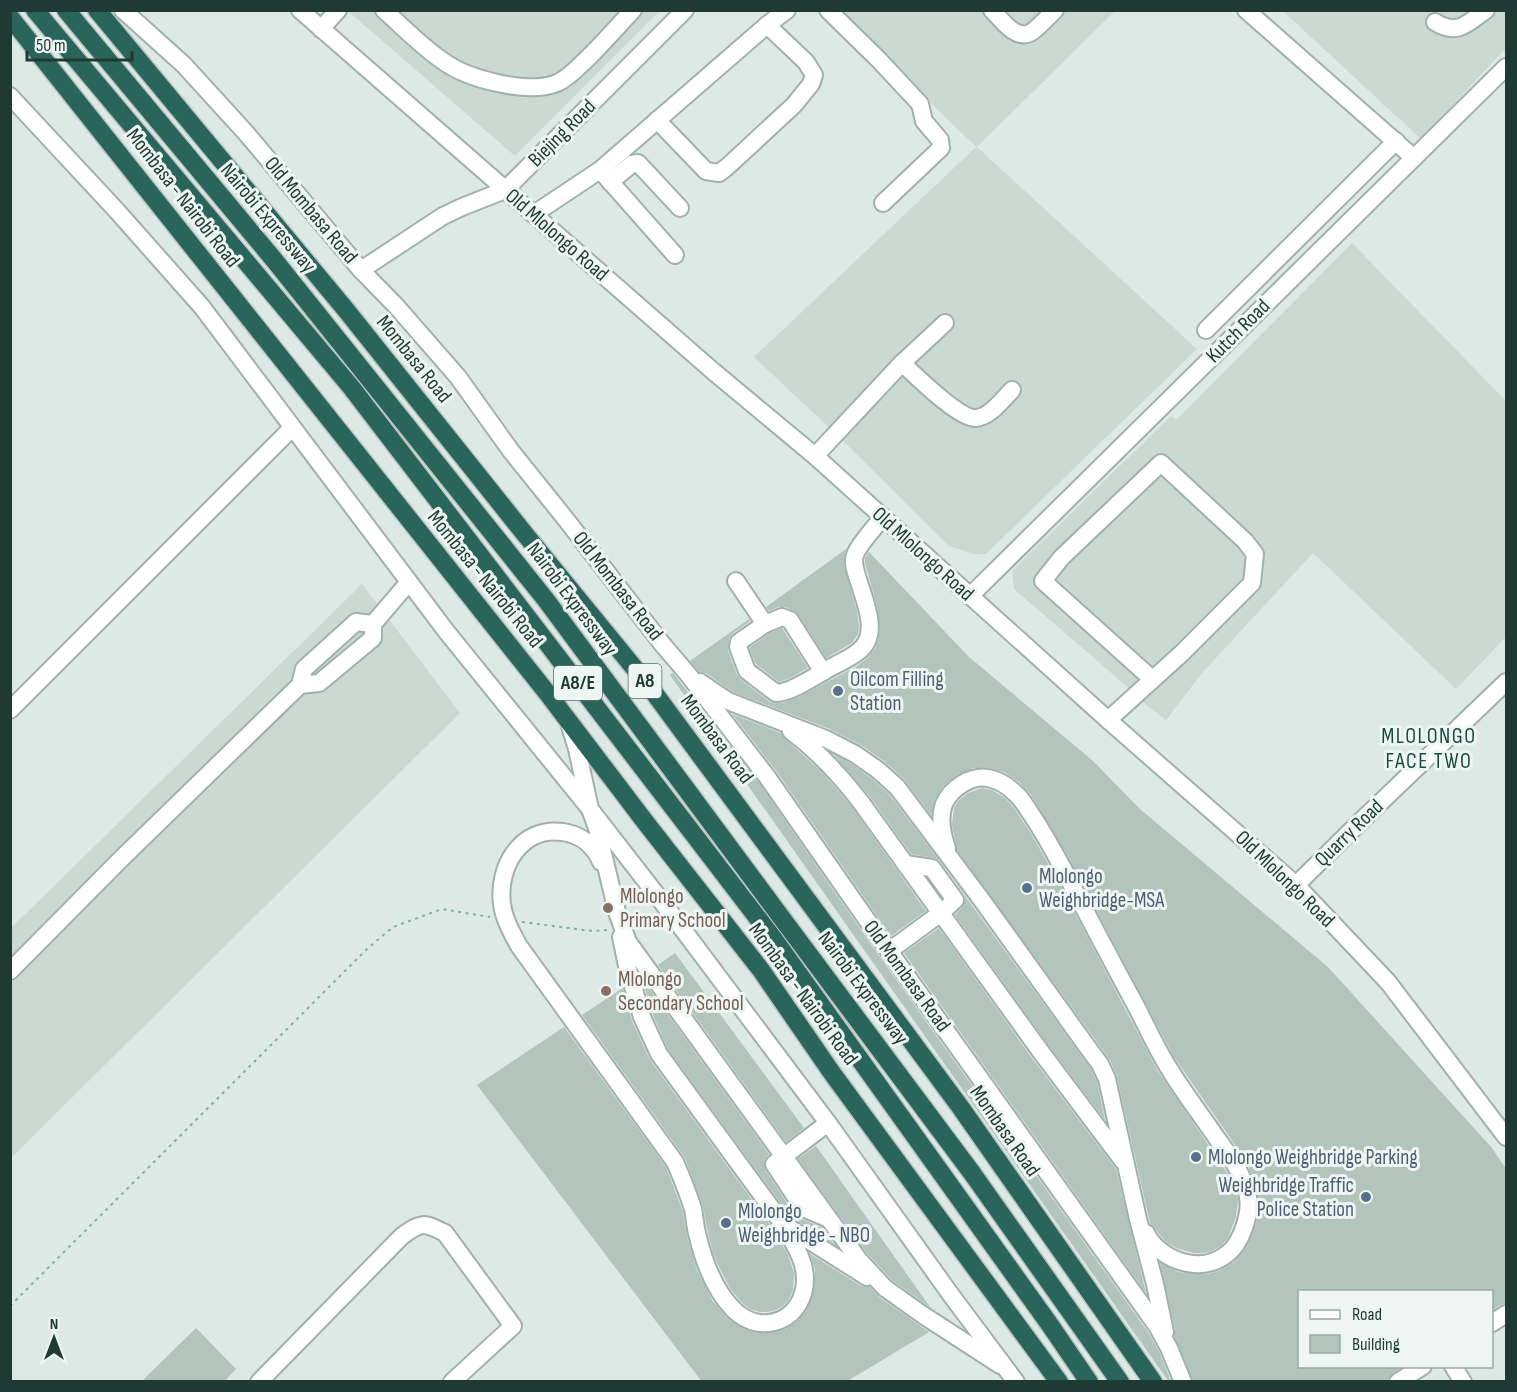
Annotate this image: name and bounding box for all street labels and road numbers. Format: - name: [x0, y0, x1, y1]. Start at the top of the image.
- street label: Biejing Road: [523, 94, 601, 172]
- street label: Mombasa - Nairobi Road: [121, 124, 245, 272]
- street label: Old Mombasa Road: [259, 152, 363, 268]
- street label: Nairobi Expressway: [215, 158, 321, 278]
- street label: Old Mlolongo Road: [500, 183, 614, 287]
- street label: Kutch Road: [1201, 294, 1275, 368]
- street label: Mombasa Road: [371, 310, 457, 408]
- street label: Old Mlolongo Road: [867, 502, 979, 606]
- street label: Mombasa - Nairobi Road: [422, 505, 548, 653]
- street label: Old Mombasa Road: [568, 526, 668, 646]
- street label: Nairobi Expressway: [521, 538, 623, 660]
- road number: A8: [628, 664, 662, 698]
- road number: A8/E: [554, 666, 602, 700]
- street label: Mombasa Road: [675, 689, 759, 789]
- street label: Quarry Road: [1309, 794, 1389, 872]
- street label: Old Mlolongo Road: [1230, 825, 1340, 933]
- street label: Old Mombasa Road: [858, 915, 956, 1037]
- street label: Mombasa - Nairobi Road: [743, 918, 863, 1070]
- street label: Nairobi Expressway: [812, 927, 914, 1049]
- street label: Mombasa Road: [965, 1081, 1045, 1181]

